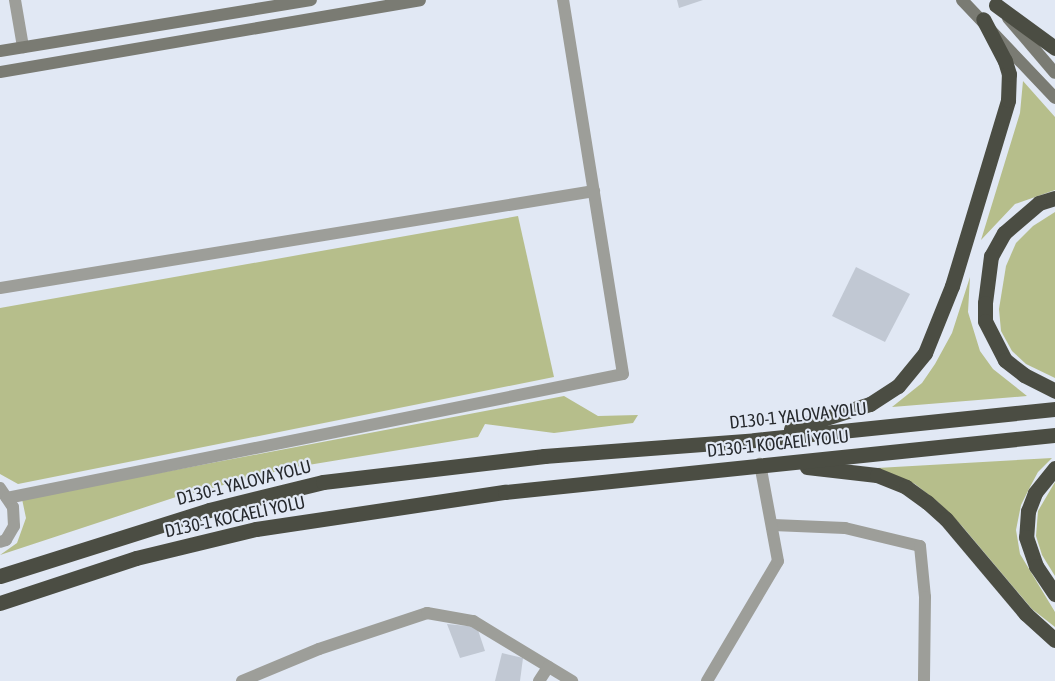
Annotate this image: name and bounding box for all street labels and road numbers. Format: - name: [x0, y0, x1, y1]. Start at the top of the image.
- street label: D130-1 YALOVA YOLU: [728, 398, 868, 434]
- street label: D130-1 KOCAELİ YOLU: [706, 426, 850, 462]
- street label: D130-1 YALOVA YOLU: [174, 456, 314, 510]
- street label: D130-1 KOCAELİ YOLU: [163, 492, 307, 542]

